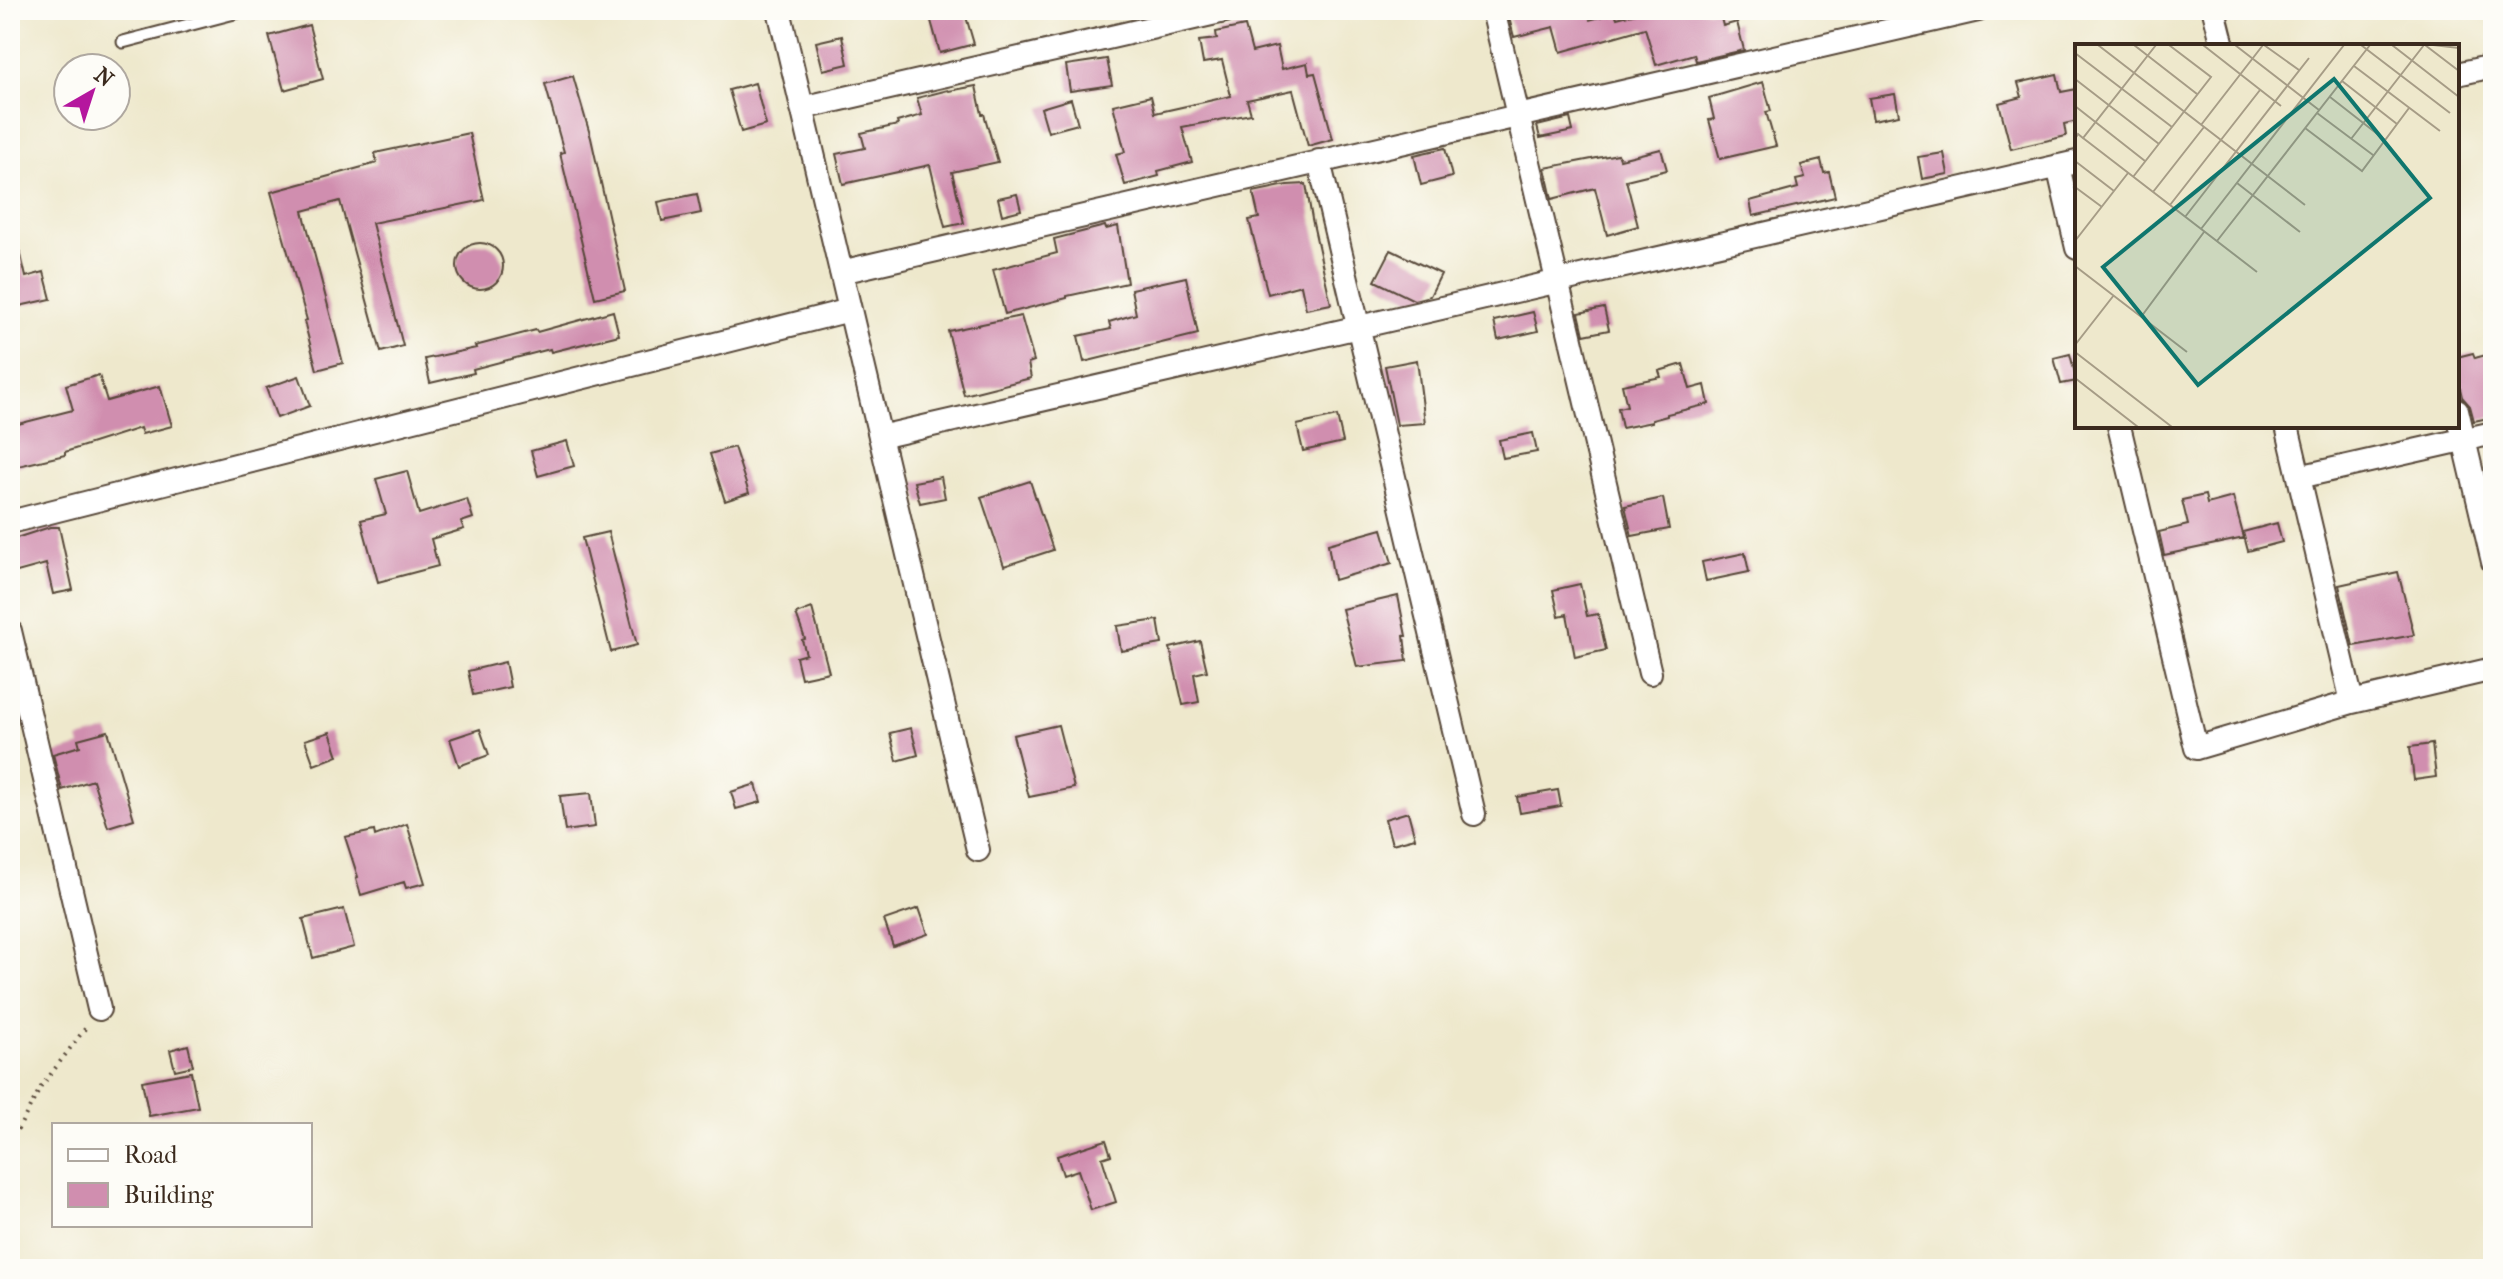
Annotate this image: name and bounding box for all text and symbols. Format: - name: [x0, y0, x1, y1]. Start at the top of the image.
- inset map: [2075, 44, 2459, 428]
- north arrow: [52, 52, 132, 132]
- text: N: [89, 62, 119, 93]
- legend: [52, 1123, 312, 1227]
- text: Road: [124, 1141, 178, 1169]
- text: Building: [124, 1181, 215, 1209]

